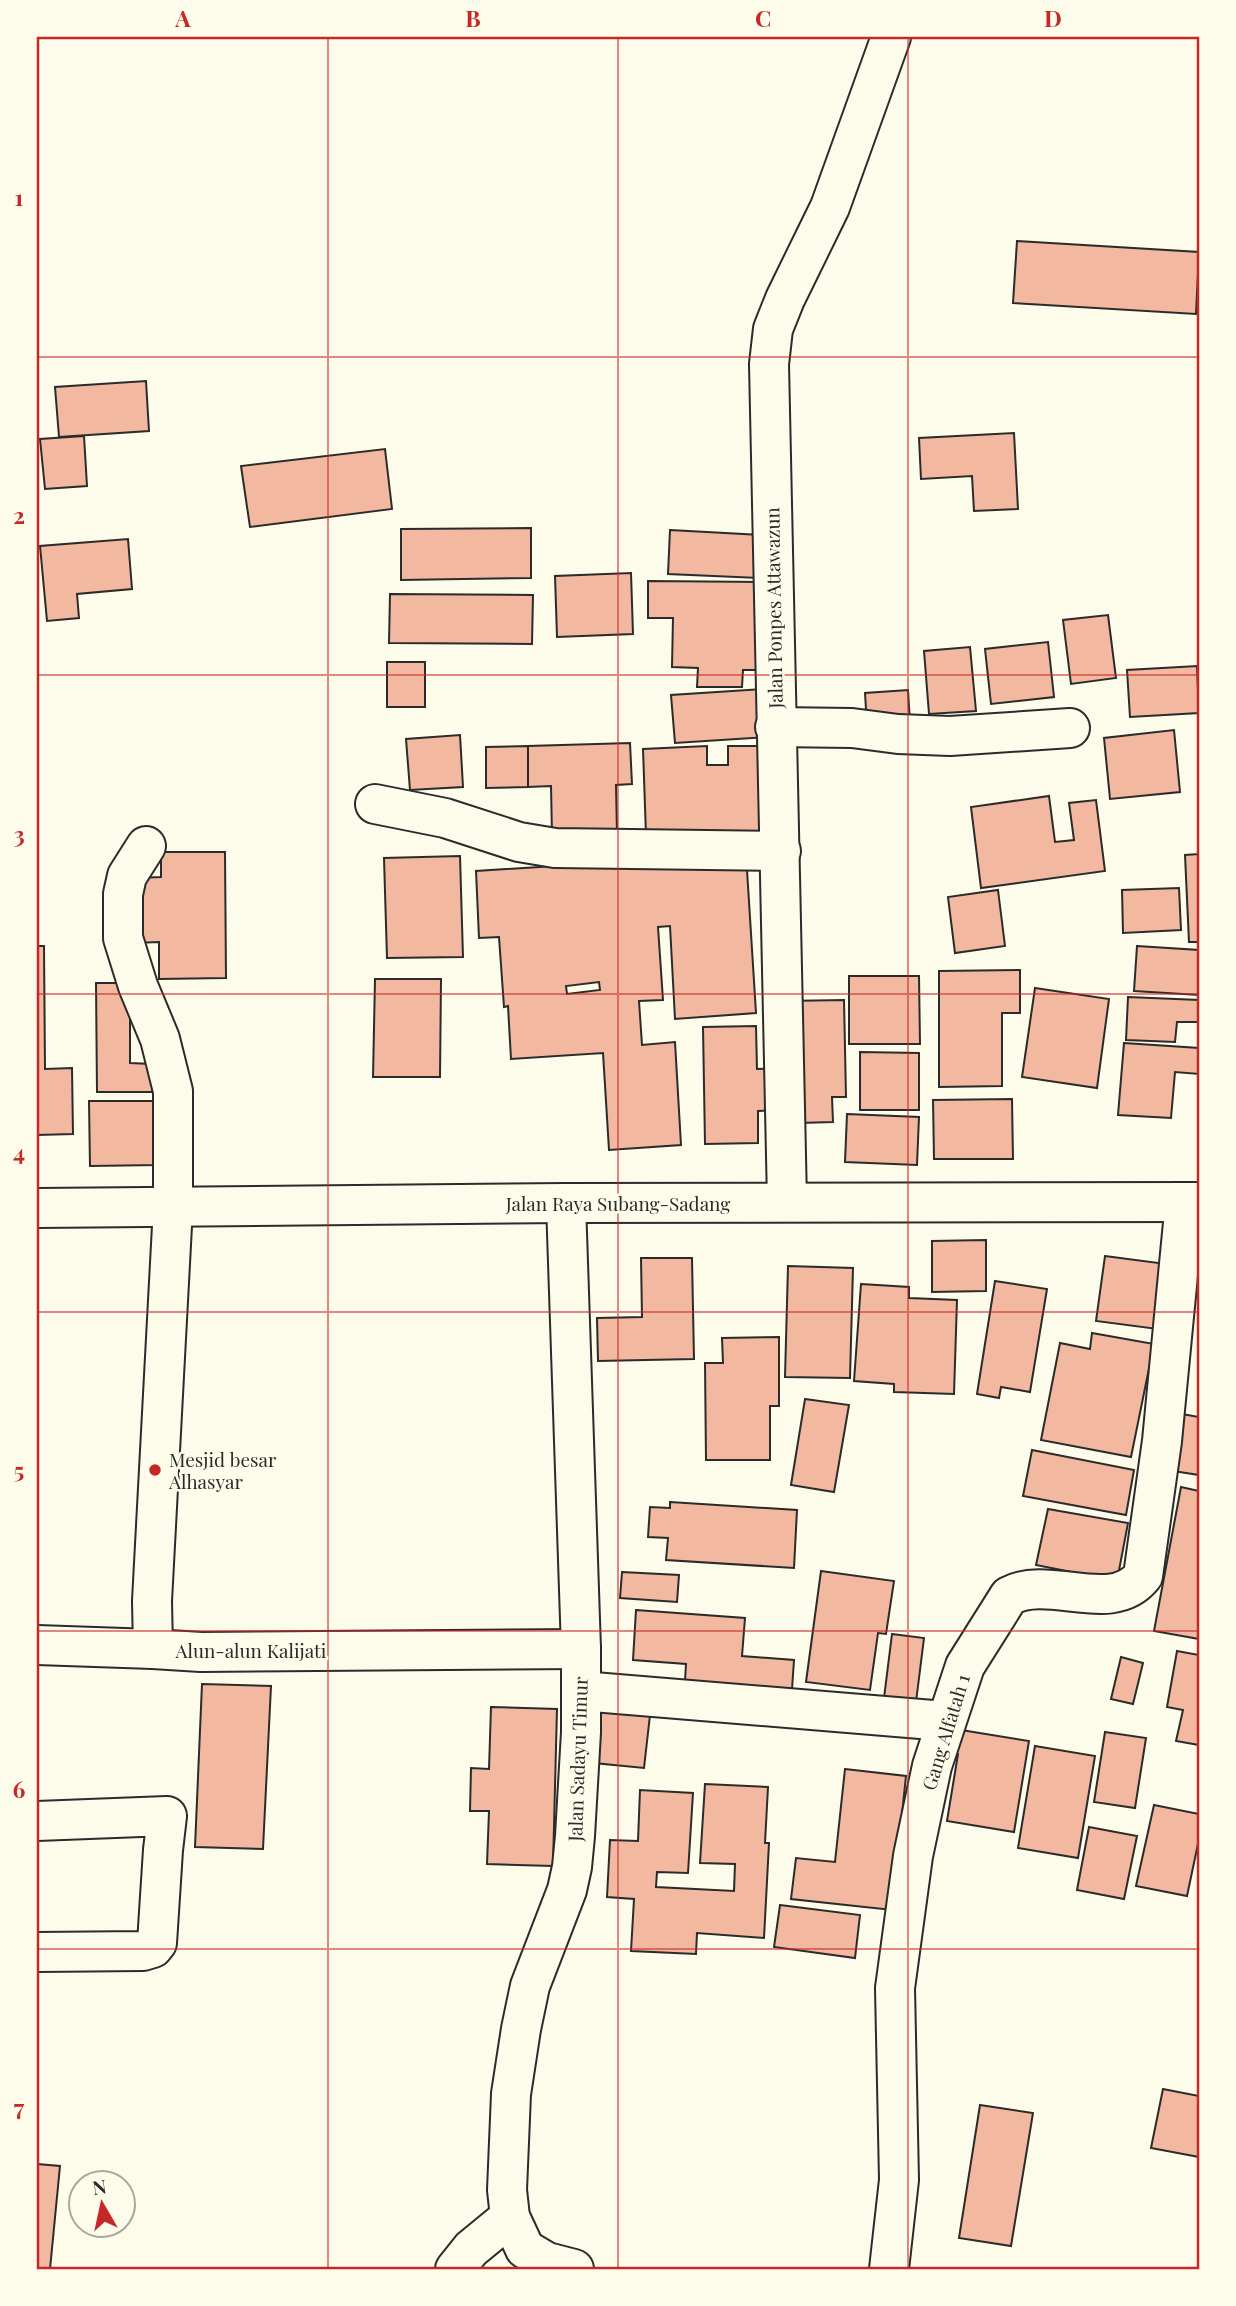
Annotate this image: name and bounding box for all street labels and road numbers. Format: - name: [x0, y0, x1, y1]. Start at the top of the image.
- street label: Jalan Ponpes Attawazun: [758, 506, 788, 710]
- street label: Jalan Raya Subang-Sadang: [505, 1190, 730, 1216]
- street label: Alun-alun Kalijati: [175, 1637, 327, 1663]
- street label: Gang Alfatah 1: [915, 1671, 975, 1793]
- street label: Jalan Sadayu Timur: [561, 1676, 593, 1843]

